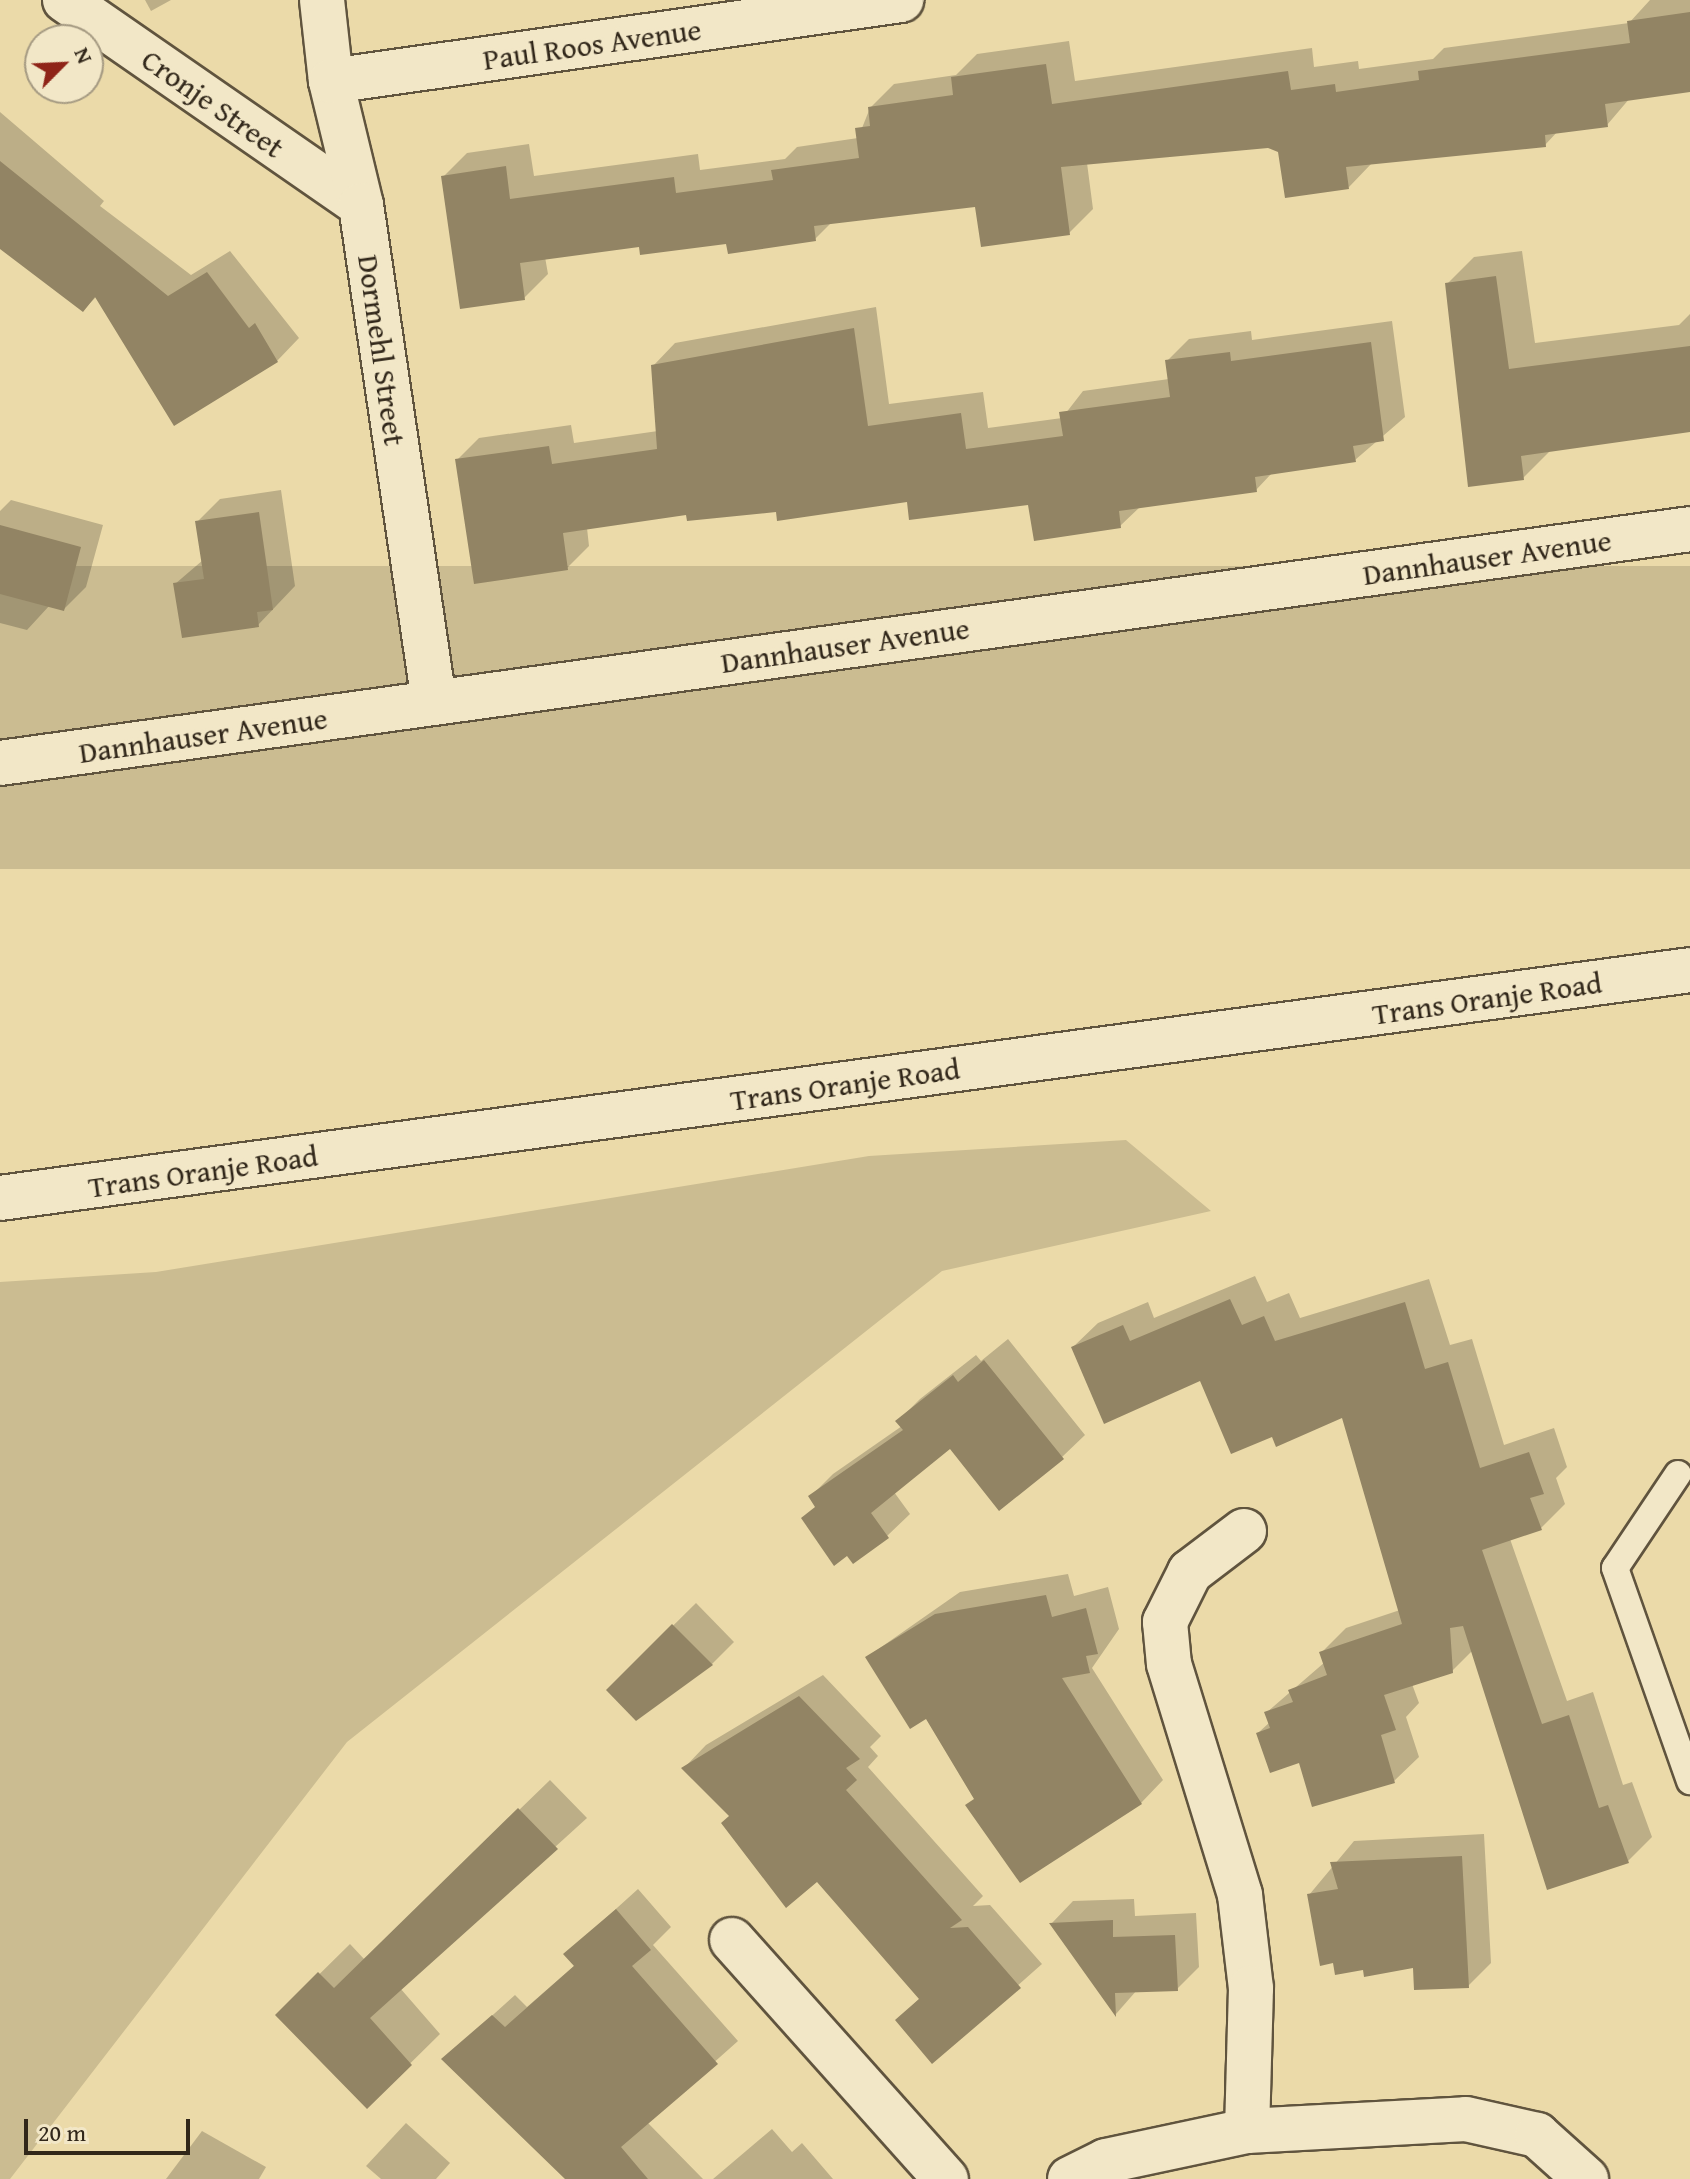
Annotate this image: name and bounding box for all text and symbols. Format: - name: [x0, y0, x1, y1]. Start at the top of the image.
- street label: Paul Roos Avenue: [480, 11, 704, 77]
- north arrow: [24, 24, 104, 104]
- street label: Cronje Street: [135, 41, 291, 165]
- text: N: [66, 42, 102, 68]
- street label: Dormehl Street: [351, 252, 413, 448]
- street label: Dannhauser Avenue: [1360, 522, 1614, 592]
- street label: Dannhauser Avenue: [718, 610, 972, 680]
- street label: Dannhauser Avenue: [76, 700, 330, 770]
- street label: Trans Oranje Road: [1370, 964, 1604, 1032]
- street label: Trans Oranje Road: [728, 1050, 962, 1118]
- street label: Trans Oranje Road: [86, 1137, 320, 1205]
- scale bar: [28, 2103, 194, 2153]
- text: 20 m: [38, 2115, 86, 2150]

